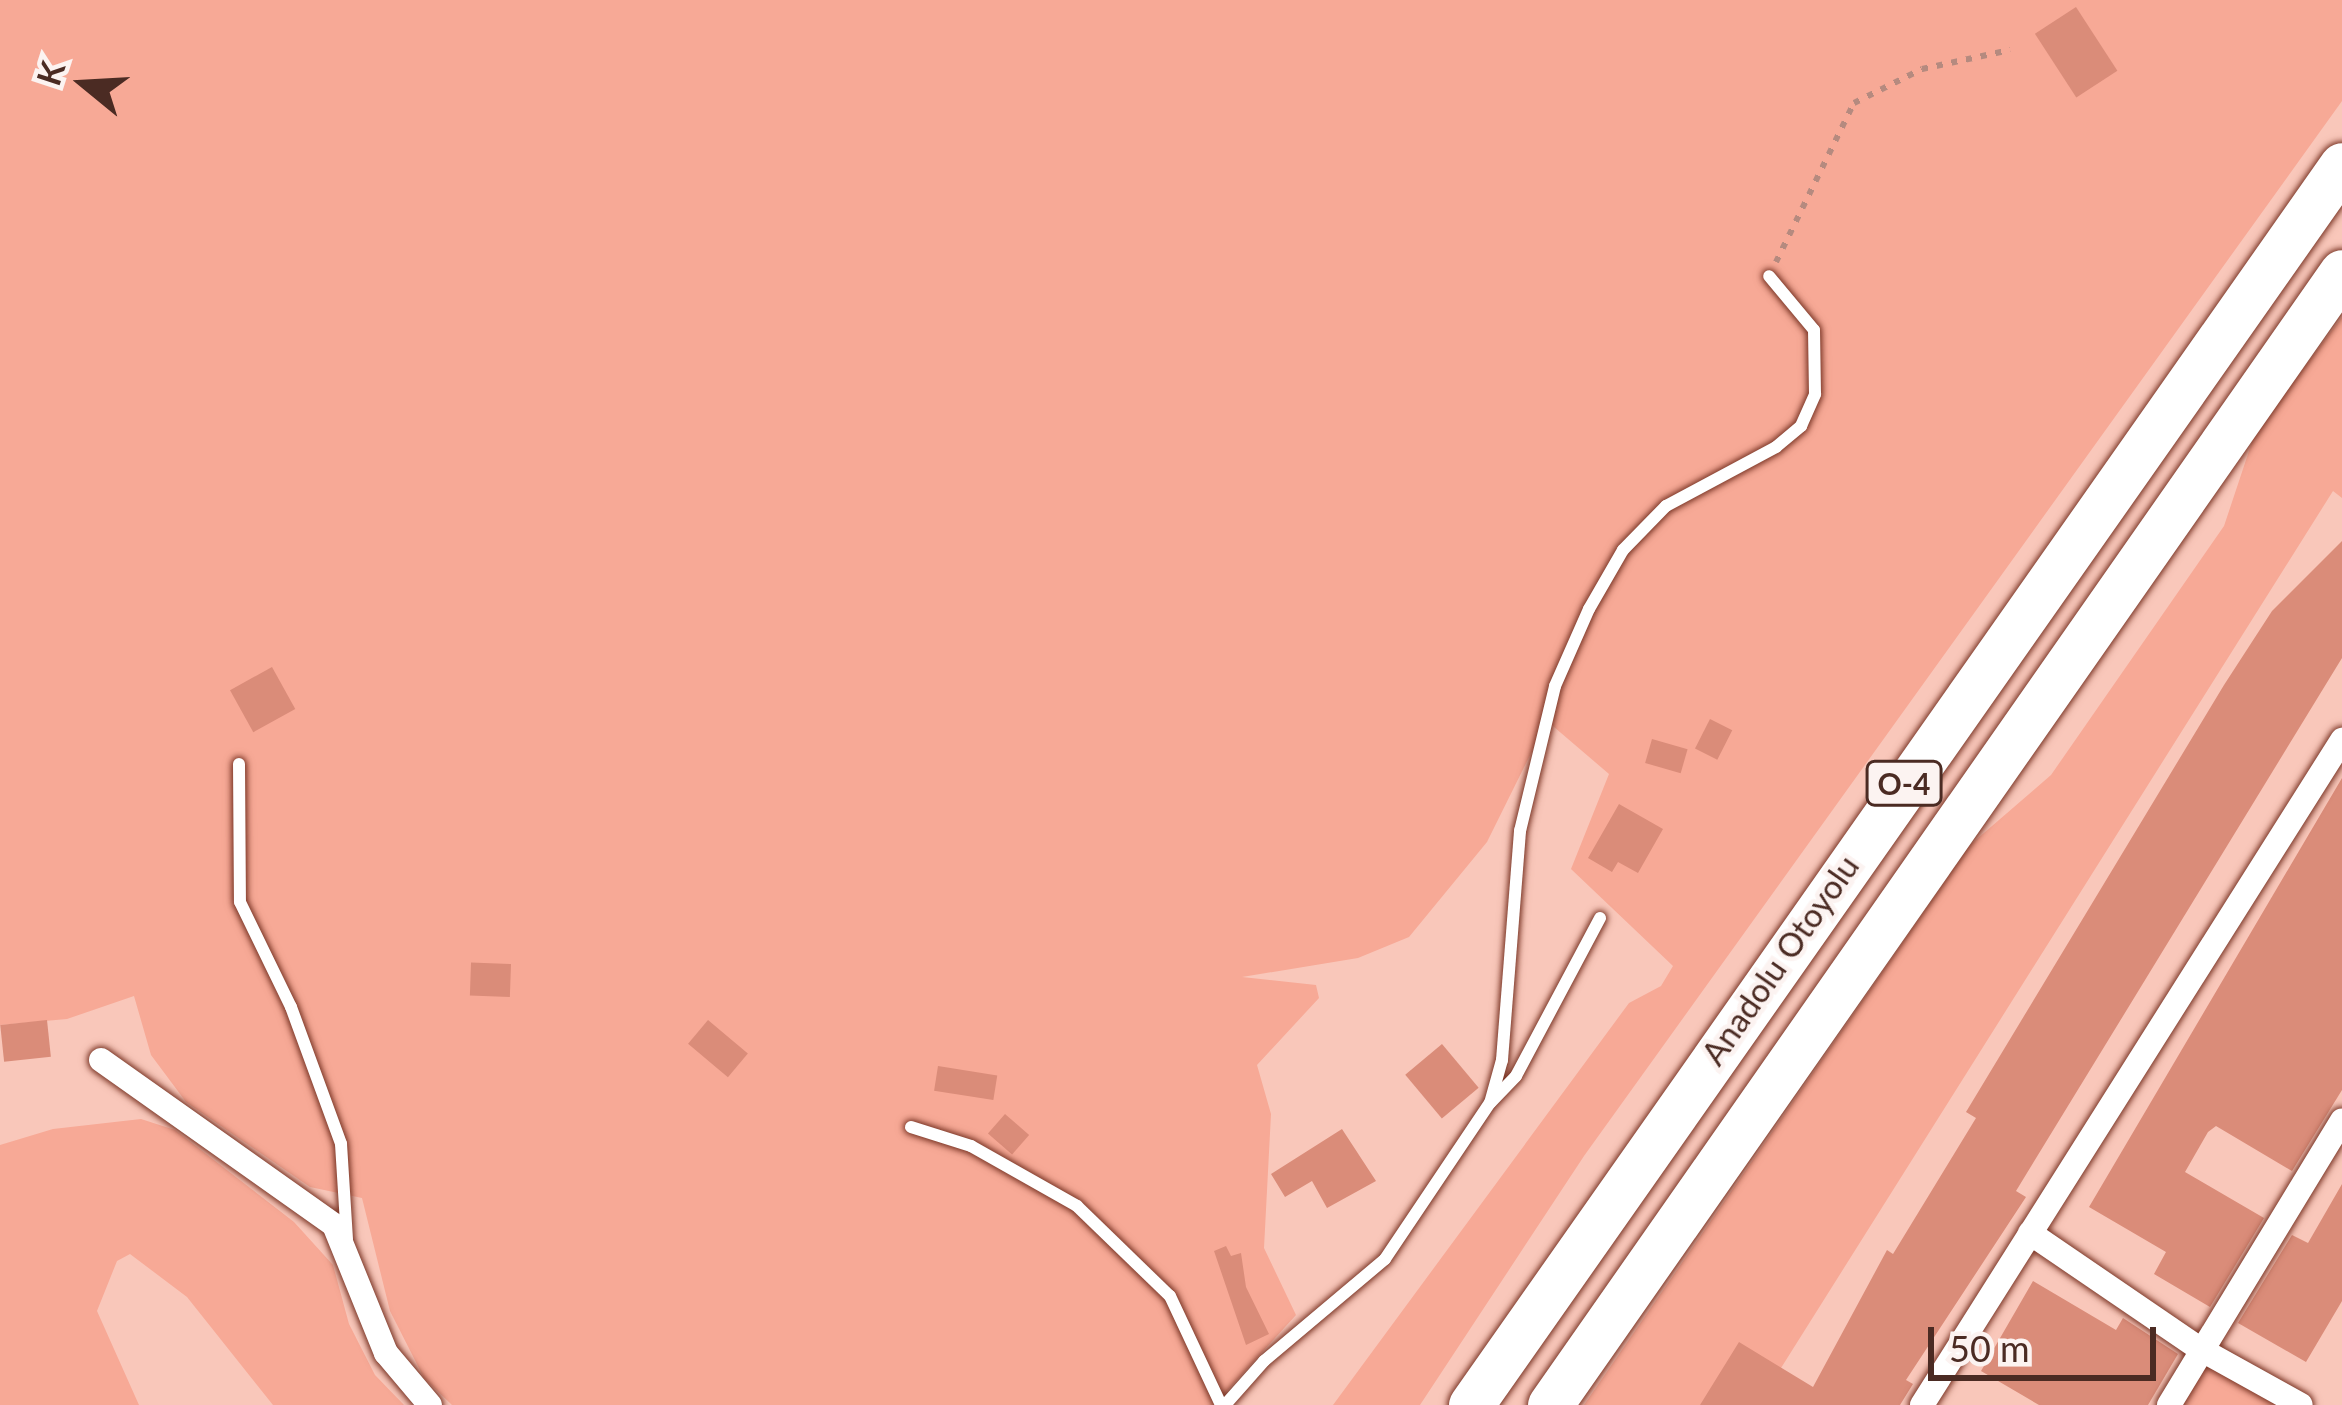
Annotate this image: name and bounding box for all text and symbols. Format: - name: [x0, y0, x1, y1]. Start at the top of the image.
- north arrow: [24, 24, 144, 144]
- text: K: [27, 56, 72, 90]
- road number: O-4: [1865, 759, 1943, 807]
- street label: Anadolu Otoyolu: [1693, 848, 1867, 1072]
- scale bar: [1934, 1303, 2162, 1377]
- text: 50 m: [1949, 1326, 2030, 1370]

